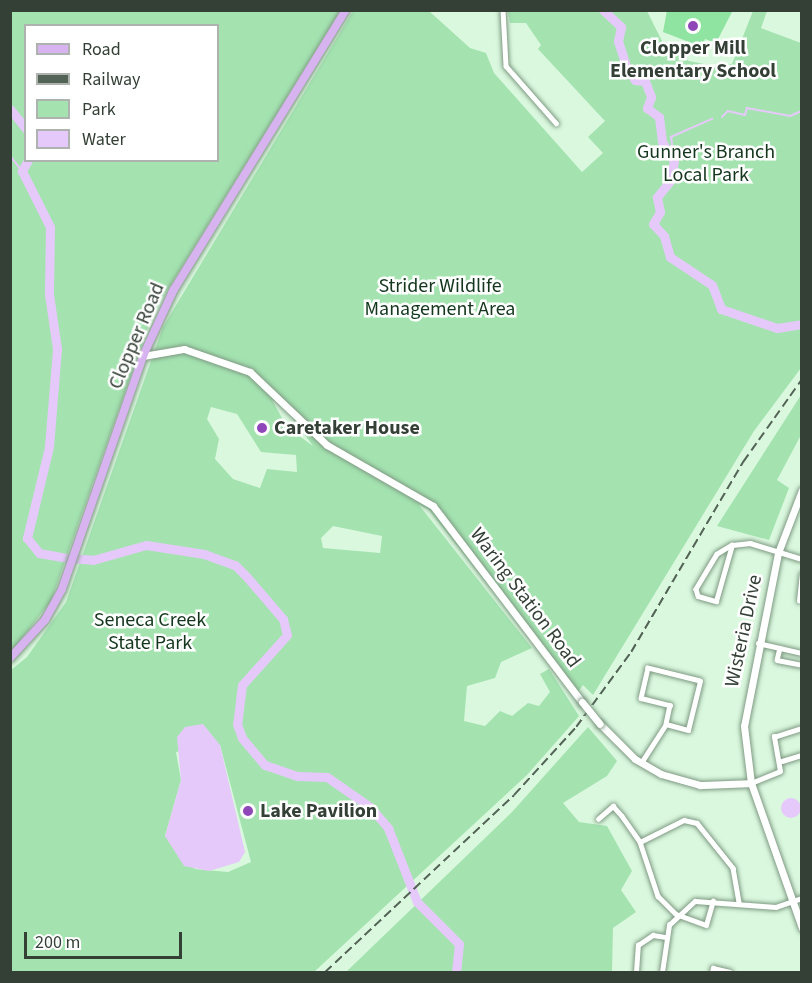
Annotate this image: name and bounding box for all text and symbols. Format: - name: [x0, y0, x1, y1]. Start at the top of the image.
- marker: Clopper Mill Elementary School: [686, 19, 700, 33]
- legend: [24, 24, 219, 162]
- place label: Clopper Mill Elementary School: [610, 36, 776, 83]
- text: Road: [82, 37, 121, 62]
- text: Railway: [82, 67, 141, 92]
- text: Park: [82, 97, 116, 122]
- text: Water: [82, 127, 126, 152]
- park label: Gunner's Branch Local Park: [637, 140, 775, 187]
- park label: Strider Wildlife Management Area: [365, 275, 515, 322]
- street label: Clopper Road: [104, 279, 170, 393]
- place label: Caretaker House: [274, 416, 420, 440]
- marker: Caretaker House: [255, 421, 269, 435]
- street label: Waring Station Road: [465, 523, 585, 673]
- street label: Wisteria Drive: [720, 573, 768, 689]
- park label: Seneca Creek State Park: [94, 609, 206, 656]
- place label: Lake Pavilion: [260, 799, 377, 823]
- marker: Lake Pavilion: [241, 804, 255, 818]
- scale bar: [27, 920, 184, 958]
- text: 200 m: [35, 930, 80, 955]

